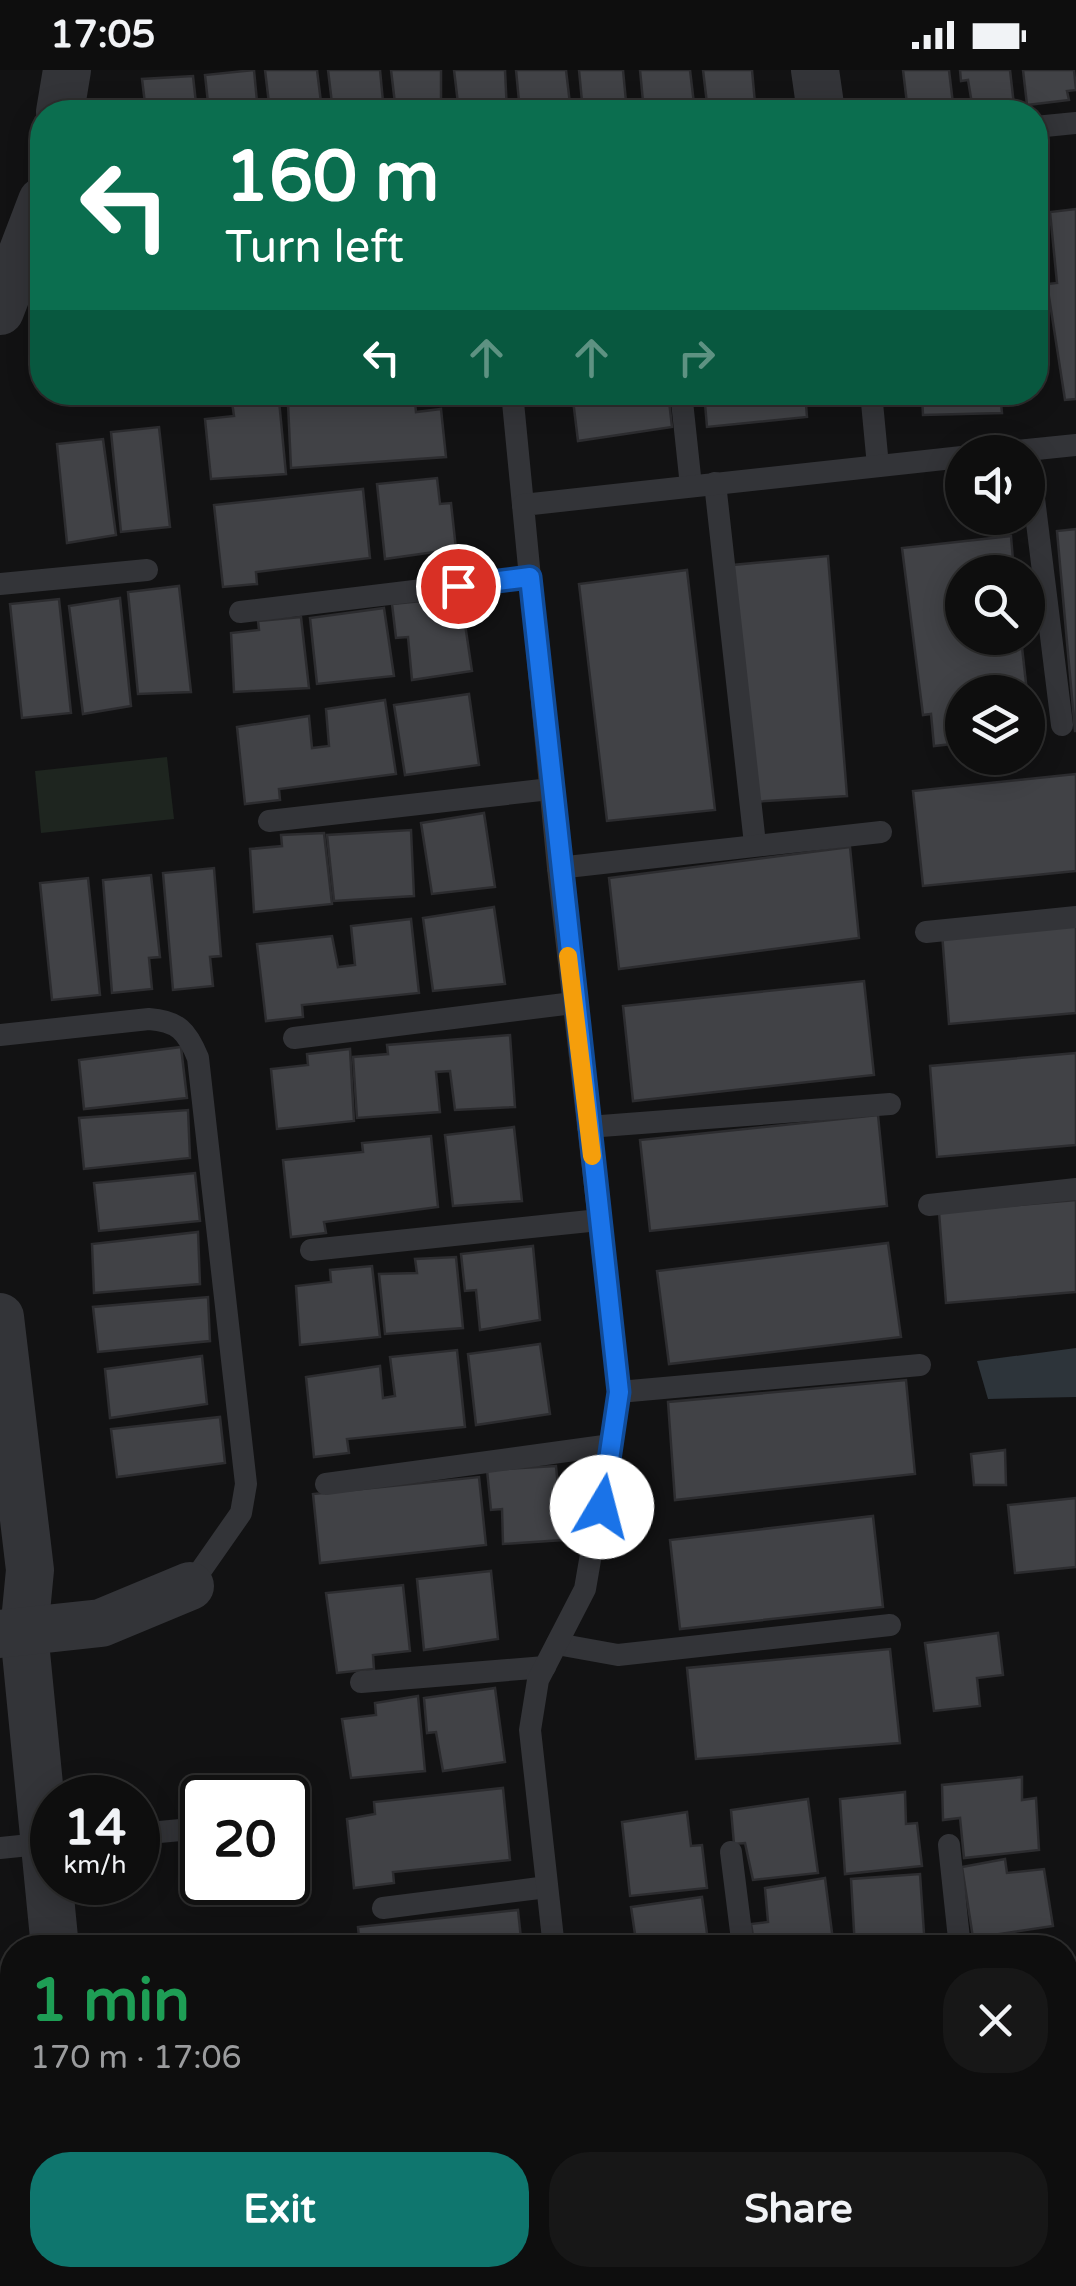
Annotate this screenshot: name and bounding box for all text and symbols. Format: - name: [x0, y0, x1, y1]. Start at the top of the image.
- text: 17:05: [50, 12, 155, 58]
- text: 160 m: [225, 136, 439, 220]
- icon: left: [60, 140, 190, 270]
- text: Turn left: [225, 221, 404, 275]
- icon: left: [354, 330, 409, 385]
- icon: ahead: [459, 330, 514, 385]
- icon: ahead: [564, 330, 619, 385]
- icon: right: [669, 330, 724, 385]
- map controls: [945, 435, 1045, 775]
- button: sound: [945, 435, 1045, 535]
- pin: [416, 544, 501, 629]
- button: search: [945, 555, 1045, 655]
- icon: arrive: [431, 559, 486, 614]
- button: layers: [945, 675, 1045, 775]
- position arrow: [550, 1455, 654, 1559]
- speed limit sign: 20: [180, 1775, 310, 1905]
- text: 14: [64, 1798, 126, 1858]
- text: km/h: [64, 1850, 126, 1880]
- text: 1 min: [30, 1965, 190, 2037]
- button: close: [943, 1968, 1048, 2073]
- text: 170 m · 17:06: [30, 2039, 242, 2077]
- button: Exit: [30, 2152, 529, 2267]
- button: Share: [549, 2152, 1048, 2267]

